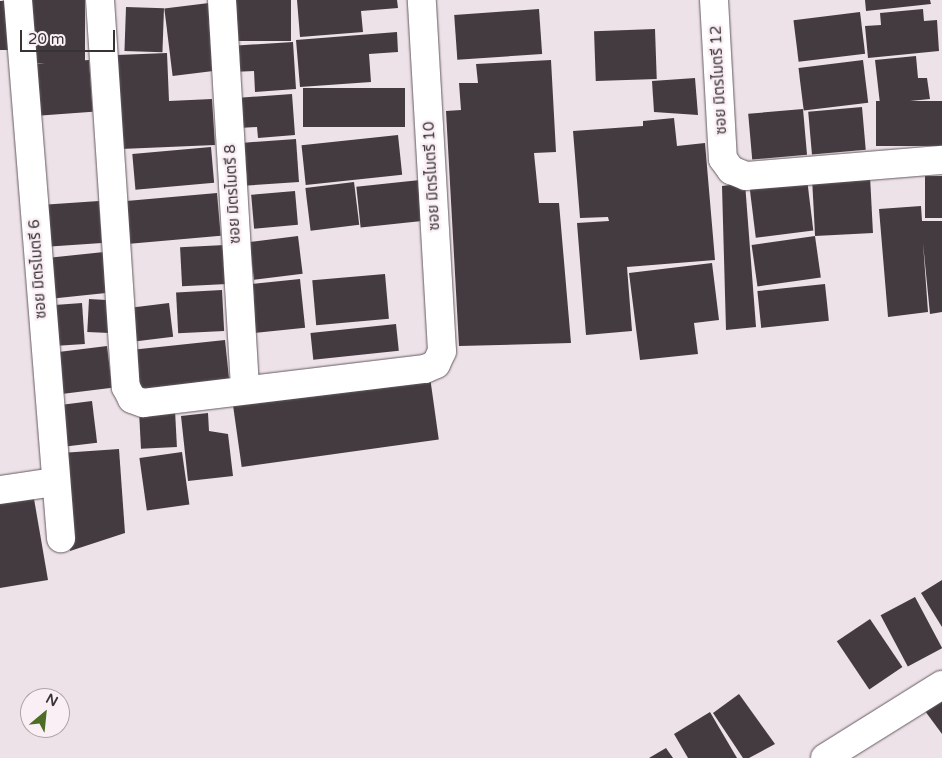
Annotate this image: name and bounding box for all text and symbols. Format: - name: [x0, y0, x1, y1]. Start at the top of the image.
- scale bar: [22, 20, 118, 52]
- street label: ซอย มิตรไมตรี 12: [707, 25, 731, 135]
- text: 20 m: [28, 30, 65, 48]
- street label: ซอย มิตรไมตรี 10: [420, 121, 444, 231]
- street label: ซอย มิตรไมตรี 8: [221, 144, 245, 244]
- street label: ซอย มิตรไมตรี 6: [26, 219, 50, 319]
- north arrow: [20, 688, 70, 738]
- text: N: [43, 690, 61, 710]

